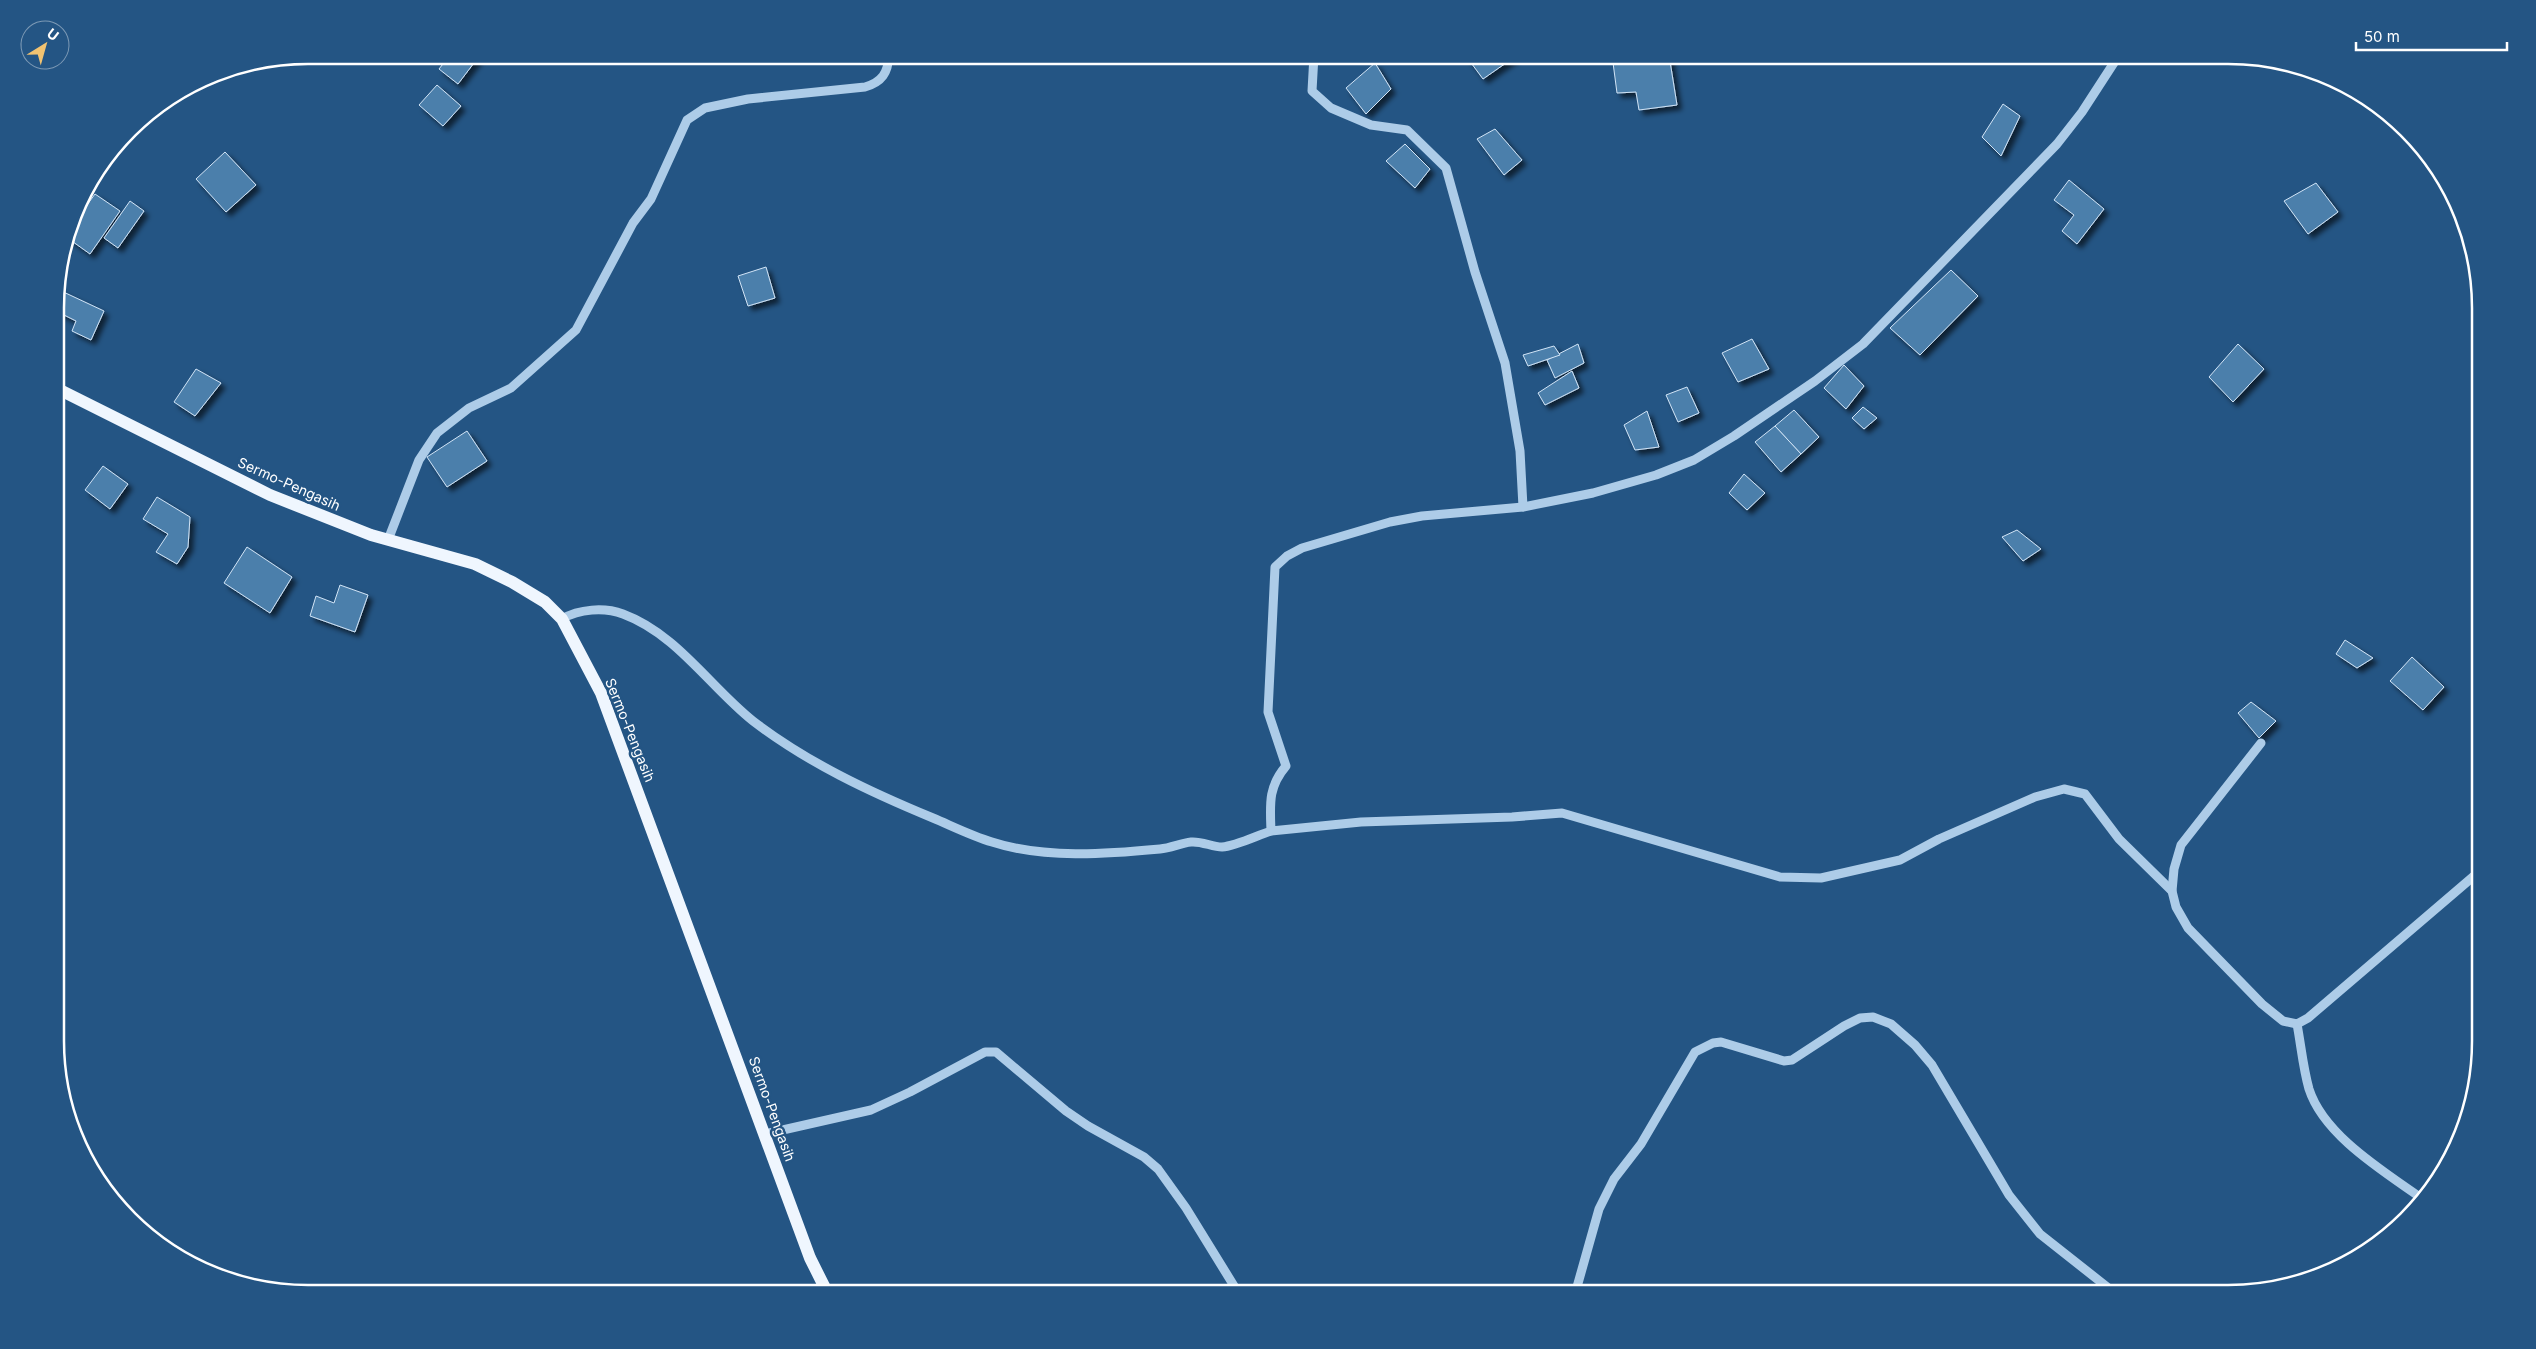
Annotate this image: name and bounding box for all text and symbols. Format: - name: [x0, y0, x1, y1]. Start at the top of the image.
- north arrow: [20, 20, 70, 70]
- scale bar: [2356, 20, 2507, 52]
- text: U: [44, 24, 62, 44]
- text: 50 m: [2364, 27, 2400, 46]
- street label: Sermo-Pengasih: [235, 453, 343, 514]
- street label: Sermo-Pengasih: [602, 675, 659, 784]
- street label: Sermo-Pengasih: [746, 1054, 799, 1164]

